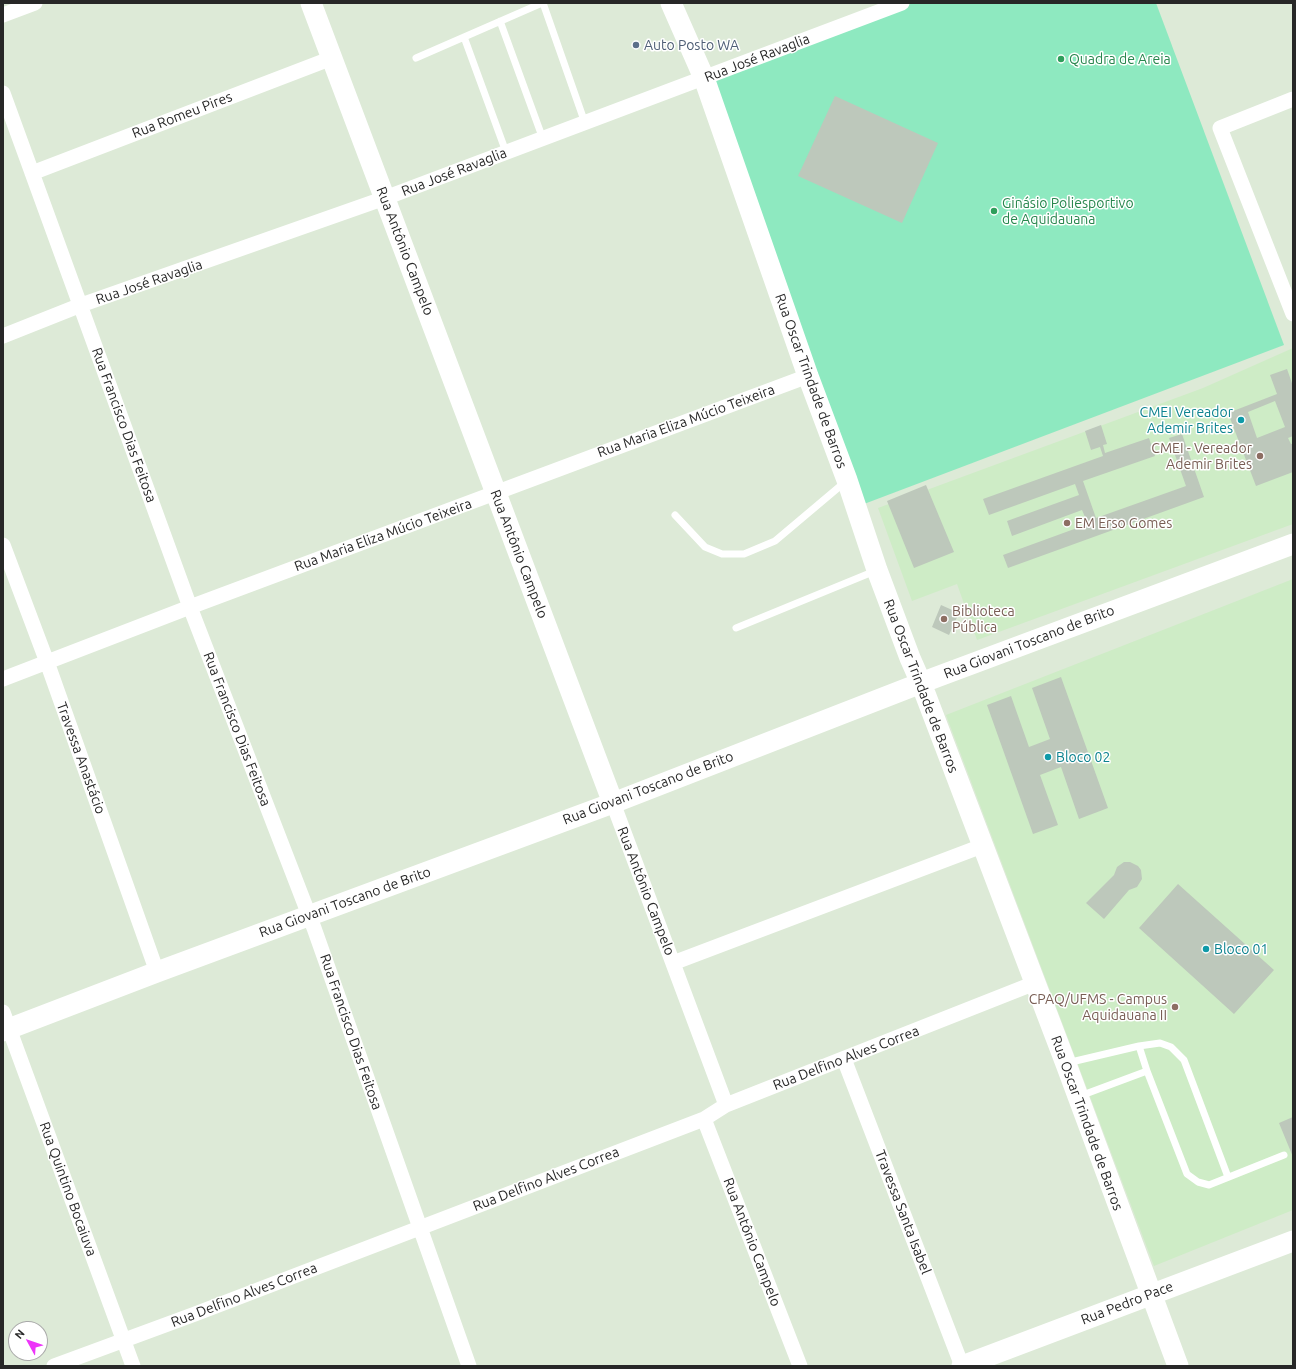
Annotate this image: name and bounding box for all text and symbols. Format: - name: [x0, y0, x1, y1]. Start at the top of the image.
- street label: Rua José Ravaglia: [702, 30, 812, 86]
- place label: Auto Posto WA: [644, 37, 739, 53]
- marker: Auto Posto WA: [631, 40, 641, 50]
- place label: Quadra de Areia: [1069, 51, 1171, 67]
- marker: Quadra de Areia: [1056, 54, 1066, 64]
- street label: Rua Romeu Pires: [130, 88, 234, 142]
- street label: Rua José Ravaglia: [399, 144, 509, 200]
- street label: Rua Antônio Campelo: [373, 184, 437, 318]
- place label: Ginásio Poliesportivo de Aquidauana: [1002, 195, 1134, 228]
- marker: Ginásio Poliesportivo de Aquidauana: [989, 206, 999, 216]
- street label: Rua José Ravaglia: [94, 256, 204, 308]
- street label: Rua Oscar Trindade de Barros: [771, 291, 851, 471]
- street label: Rua Francisco Dias Feitosa: [88, 345, 160, 505]
- street label: Rua Maria Eliza Múcio Teixeira: [595, 381, 777, 461]
- place label: CMEI Vereador Ademir Brites: [1140, 404, 1233, 436]
- marker: CMEI Vereador Ademir Brites: [1236, 415, 1246, 425]
- place label: CMEI - Vereador Ademir Brites: [1151, 440, 1252, 472]
- marker: CMEI - Vereador Ademir Brites: [1255, 451, 1265, 461]
- street label: Rua Antônio Campelo: [487, 487, 551, 621]
- street label: Rua Maria Eliza Múcio Teixeira: [292, 495, 474, 575]
- place label: EM Erso Gomes: [1075, 515, 1172, 531]
- marker: EM Erso Gomes: [1062, 518, 1072, 528]
- street label: Rua Oscar Trindade de Barros: [880, 597, 962, 775]
- street label: Rua Giovani Toscano de Brito: [941, 602, 1117, 682]
- place label: Biblioteca Pública: [952, 603, 1015, 636]
- marker: Biblioteca Pública: [939, 614, 949, 624]
- street label: Rua Francisco Dias Feitosa: [200, 650, 274, 808]
- street label: Travessa Anastácio: [53, 700, 109, 816]
- street label: Rua Giovani Toscano de Brito: [560, 748, 736, 828]
- place label: Bloco 02: [1056, 749, 1110, 765]
- marker: Bloco 02: [1043, 752, 1053, 762]
- street label: Rua Antônio Campelo: [614, 824, 678, 958]
- street label: Rua Giovani Toscano de Brito: [257, 863, 433, 941]
- place label: Bloco 01: [1214, 941, 1268, 957]
- marker: Bloco 01: [1201, 944, 1211, 954]
- street label: Rua Francisco Dias Feitosa: [316, 952, 386, 1112]
- place label: CPAQ/UFMS - Campus Aquidauana II: [1029, 991, 1167, 1024]
- marker: CPAQ/UFMS - Campus Aquidauana II: [1170, 1002, 1180, 1012]
- street label: Rua Delfino Alves Correa: [770, 1022, 922, 1094]
- street label: Rua Oscar Trindade de Barros: [1047, 1033, 1127, 1213]
- street label: Rua Quintino Bocaiuva: [36, 1120, 100, 1258]
- street label: Rua Delfino Alves Correa: [470, 1143, 622, 1215]
- street label: Travessa Santa Isabel: [872, 1148, 934, 1276]
- street label: Rua Antônio Campelo: [720, 1175, 784, 1309]
- street label: Rua Delfino Alves Correa: [168, 1259, 320, 1331]
- street label: Rua Pedro Pace: [1078, 1278, 1176, 1328]
- north arrow: [8, 1321, 48, 1361]
- text: N: [12, 1327, 27, 1341]

